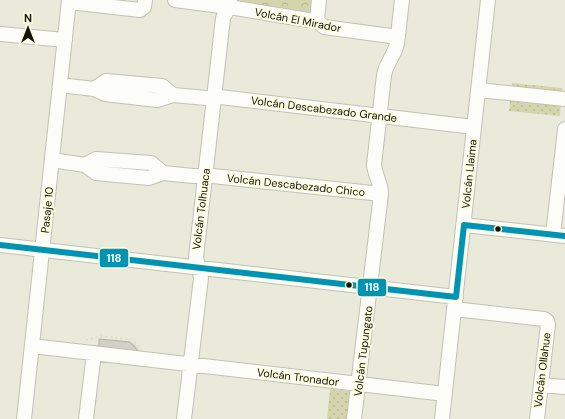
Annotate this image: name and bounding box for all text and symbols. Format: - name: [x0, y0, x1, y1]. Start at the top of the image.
- street label: Volcán El Mirador: [253, 5, 343, 35]
- north arrow: [8, 8, 48, 48]
- text: N: [24, 11, 32, 25]
- street label: Volcán Descabezado Grande: [250, 93, 398, 125]
- street label: Volcán Llaima: [458, 139, 480, 209]
- street label: Volcán Tolhuaca: [189, 167, 213, 251]
- street label: Volcán Descabezado Chico: [226, 171, 366, 199]
- street label: Pasaje 10: [38, 186, 56, 234]
- unlabelled marker: [493, 224, 503, 234]
- line badge: 118: [99, 248, 129, 268]
- text: 118: [107, 251, 122, 265]
- line badge: 118: [357, 278, 387, 297]
- unlabelled marker: [344, 280, 354, 290]
- text: 118: [365, 280, 380, 294]
- street label: Volcán Tupungato: [350, 305, 376, 397]
- street label: Volcán Ollahue: [530, 332, 554, 408]
- street label: Volcán Tronador: [256, 365, 340, 389]

